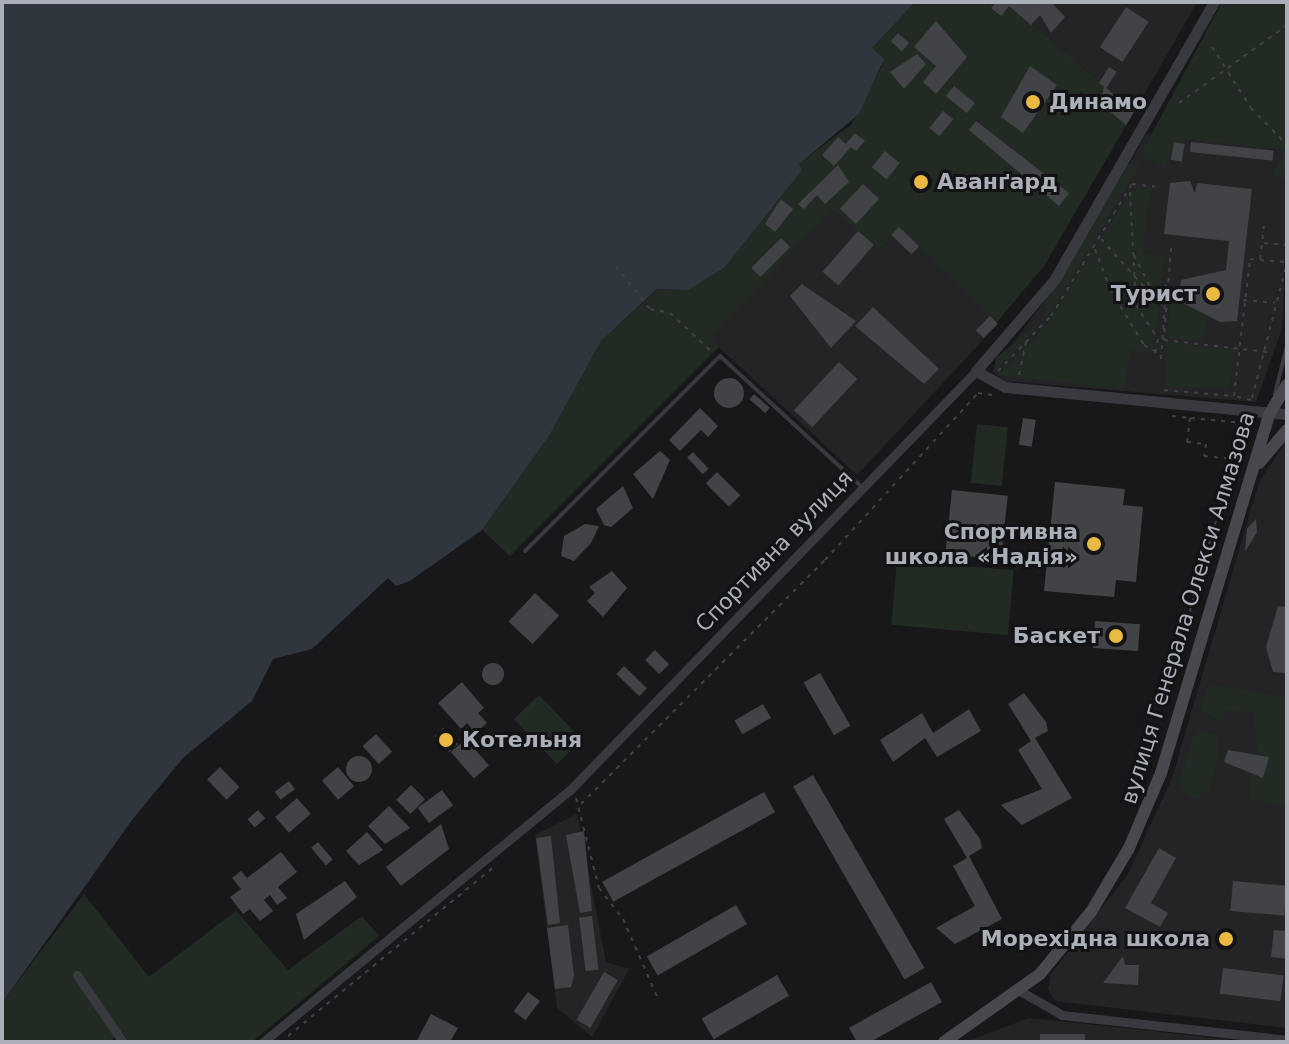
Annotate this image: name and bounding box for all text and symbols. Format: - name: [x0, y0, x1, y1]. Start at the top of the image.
- place label: Динамо: [1049, 89, 1147, 115]
- marker: Динамо: [1024, 93, 1042, 111]
- place label: Аванґард: [937, 169, 1058, 195]
- marker: Аванґард: [912, 173, 930, 191]
- place label: Турист: [1111, 281, 1197, 307]
- marker: Турист: [1204, 285, 1222, 303]
- street label: вулиця Генерала Олекси Алмазова: [1116, 409, 1260, 807]
- street label: Спортивна вулиця: [690, 465, 858, 637]
- place label: Спортивна школа «Надія»: [885, 518, 1078, 570]
- marker: Спортивна школа «Надія»: [1085, 535, 1103, 553]
- place label: Баскет: [1013, 623, 1100, 649]
- marker: Баскет: [1107, 627, 1125, 645]
- place label: Котельня: [462, 727, 582, 753]
- marker: Котельня: [437, 731, 455, 749]
- place label: Морехідна школа: [981, 926, 1210, 952]
- marker: Морехідна школа: [1217, 930, 1235, 948]

